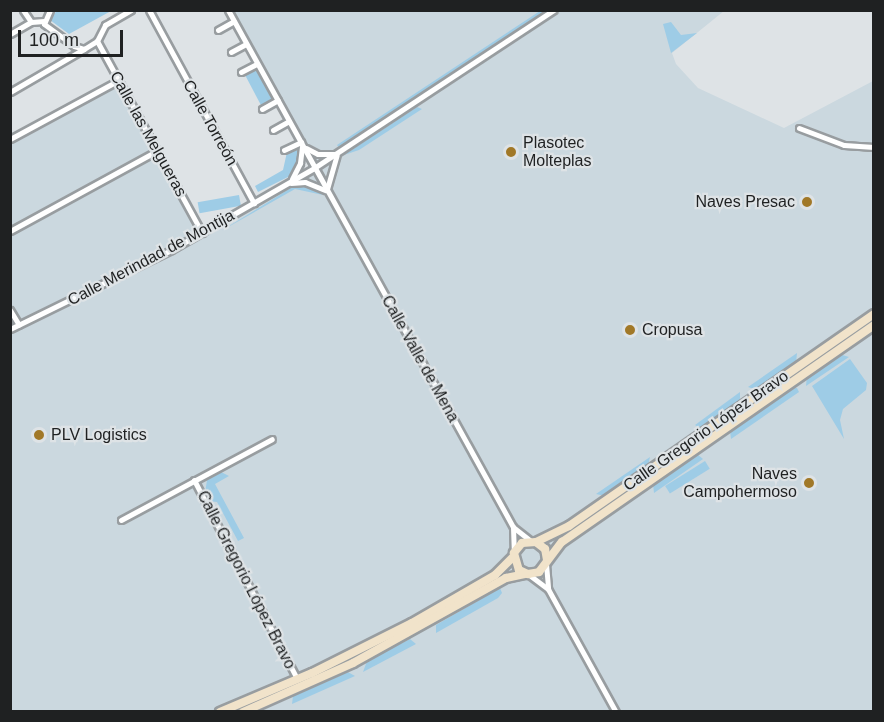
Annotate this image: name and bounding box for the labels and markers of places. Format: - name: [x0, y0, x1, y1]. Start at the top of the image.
- place label: Plasotec Molteplas: [523, 133, 591, 171]
- marker: Plasotec Molteplas: [504, 145, 518, 159]
- place label: Naves Presac: [695, 192, 795, 212]
- marker: Naves Presac: [800, 195, 814, 209]
- place label: Cropusa: [642, 320, 702, 340]
- marker: Cropusa: [623, 323, 637, 337]
- place label: PLV Logistics: [51, 425, 147, 445]
- marker: PLV Logistics: [32, 428, 46, 442]
- place label: Naves Campohermoso: [683, 464, 797, 502]
- marker: Naves Campohermoso: [802, 476, 816, 490]

